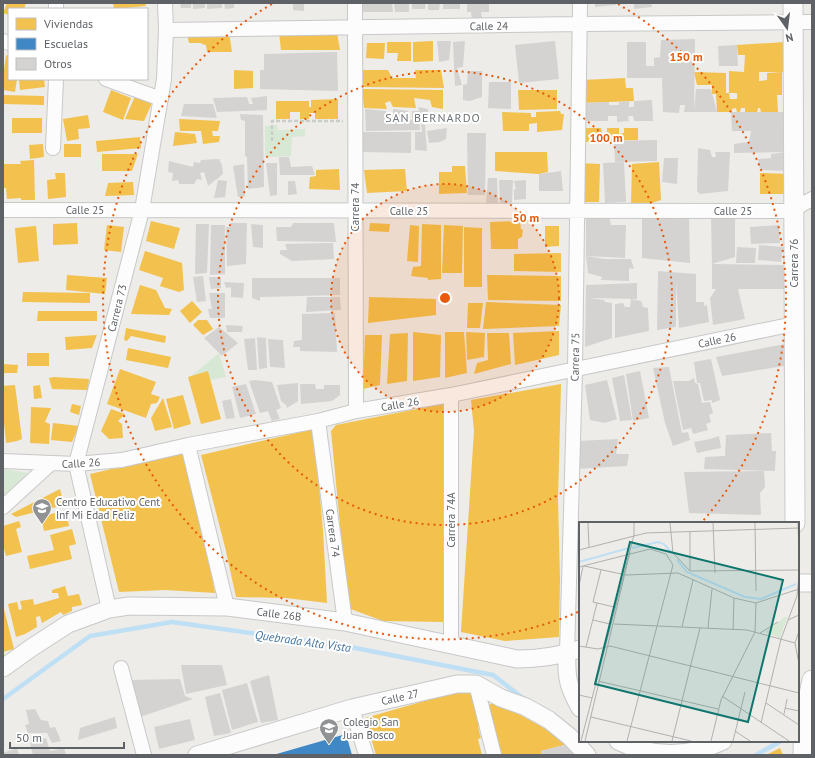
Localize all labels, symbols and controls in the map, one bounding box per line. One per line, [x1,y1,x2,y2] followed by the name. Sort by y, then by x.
[8,8,148,80] legend
[767,8,807,48] north arrow
[43,16,93,31] text: Viviendas
[470,19,508,33] street label: Calle 24
[784,30,795,45] text: N
[44,36,88,51] text: Escuelas
[669,49,703,64] text: 150 m
[44,56,72,71] text: Otros
[385,110,481,125] district label: SAN BERNARDO
[589,130,623,145] text: 100 m
[348,183,362,231] street label: Carrera 74
[66,203,104,217] street label: Calle 25
[390,204,428,218] street label: Calle 25
[714,204,752,218] street label: Calle 25
[513,210,539,225] text: 50 m
[787,239,801,287] street label: Carrera 76
[104,283,130,333] street label: Carrera 73
[438,291,452,305] centre of rings
[697,329,737,351] street label: Calle 26
[568,333,582,381] street label: Carrera 75
[380,394,420,414] street label: Calle 26
[61,455,101,471] street label: Calle 26
[444,492,458,548] street label: Carrera 74A
[56,495,160,522] place label: Centro Educativo Cent Inf Mi Edad Feliz
[31,497,53,525] school or university icon: Centro Educativo Cent Inf Mi Edad Feliz
[323,508,343,558] street label: Carrera 74
[579,522,799,742] inset map
[256,604,302,624] street label: Calle 26B
[254,627,352,655] water label: Quebrada Alta Vista
[380,686,420,708] street label: Calle 27
[342,715,398,742] place label: Colegio San Juan Bosco
[318,717,340,745] school or university icon: Colegio San Juan Bosco
[10,724,124,750] scale bar
[16,730,42,745] text: 50 m

